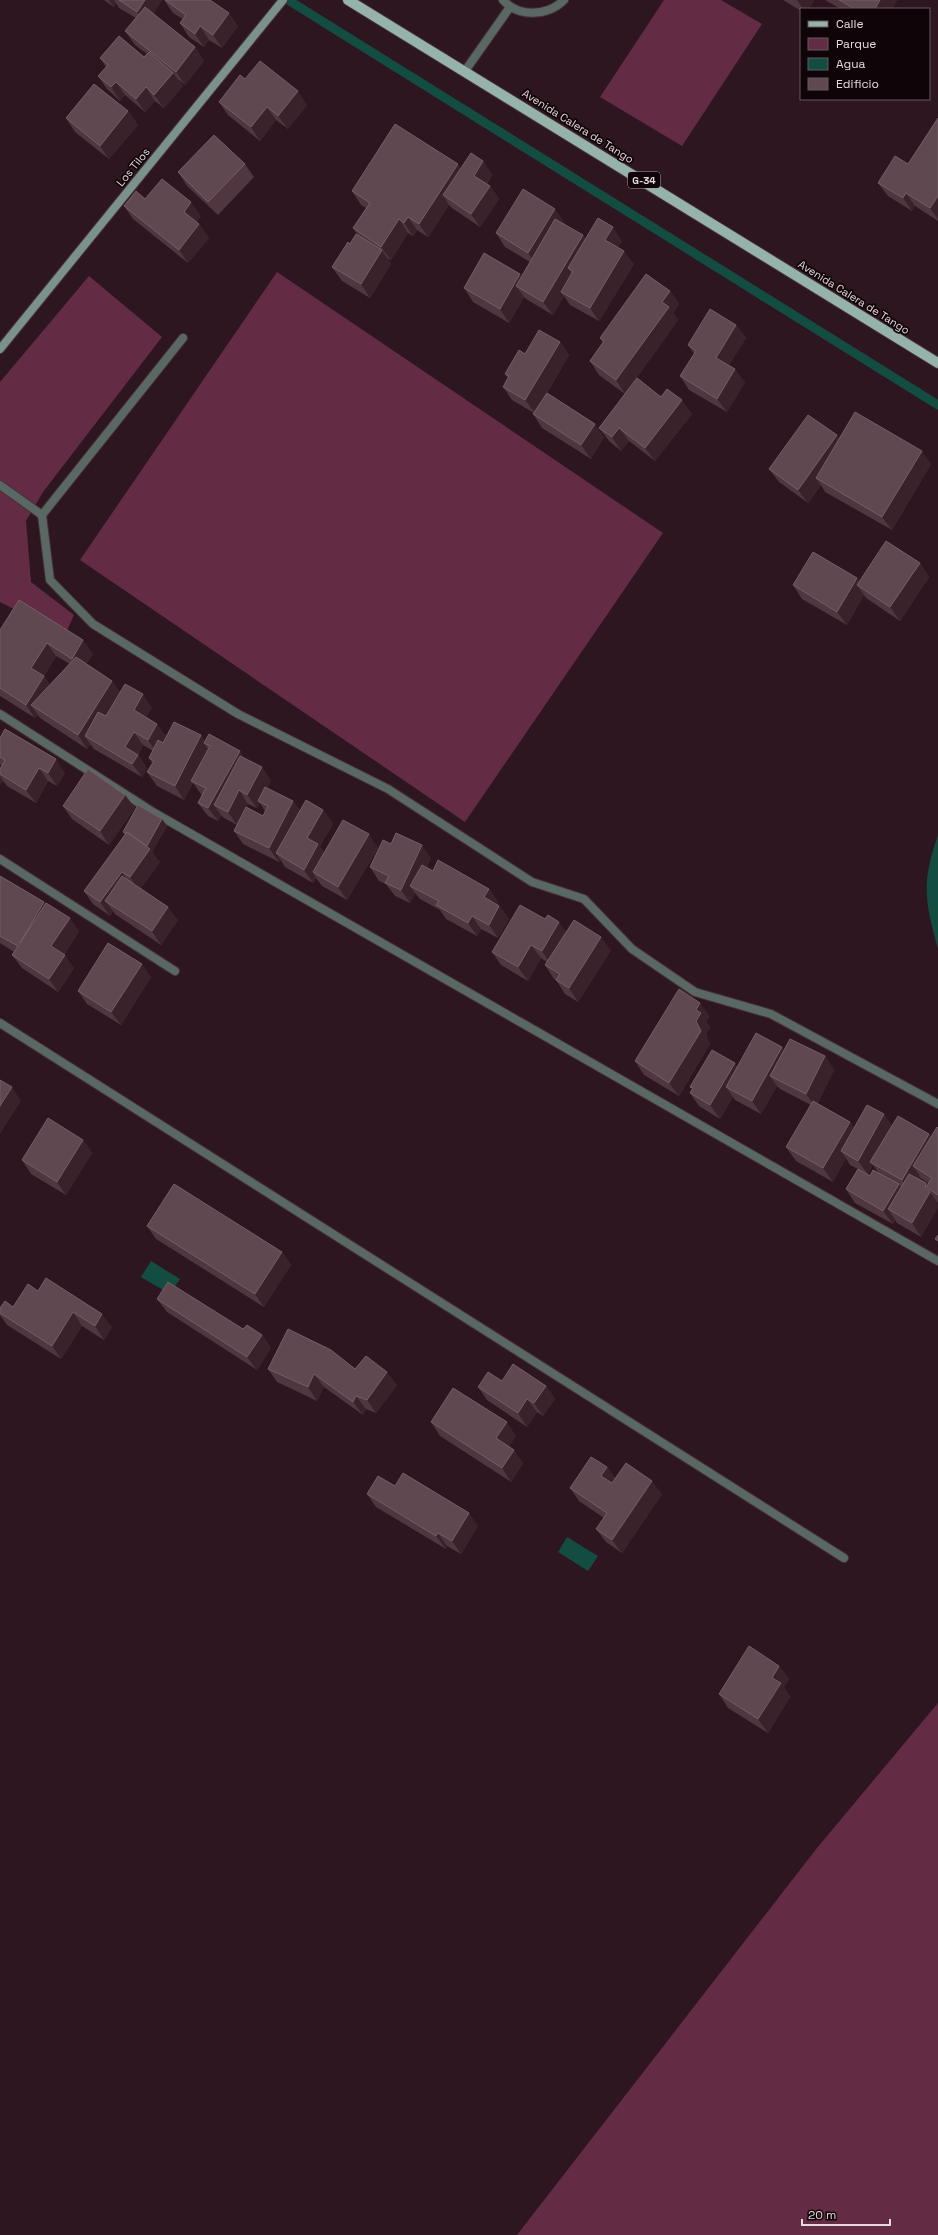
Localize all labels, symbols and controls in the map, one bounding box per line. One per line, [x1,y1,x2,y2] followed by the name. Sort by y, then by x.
[800,8,930,100] legend
[836,16,864,32] text: Calle
[836,36,876,52] text: Parque
[836,56,866,72] text: Agua
[836,76,879,92] text: Edificio
[520,86,637,166] street label: Avenida Calera de Tango
[113,145,153,189] street label: Los Tilos
[628,172,660,188] road number: G-34
[796,257,913,337] street label: Avenida Calera de Tango
[802,2201,890,2227] scale bar
[808,2207,836,2223] text: 20 m

